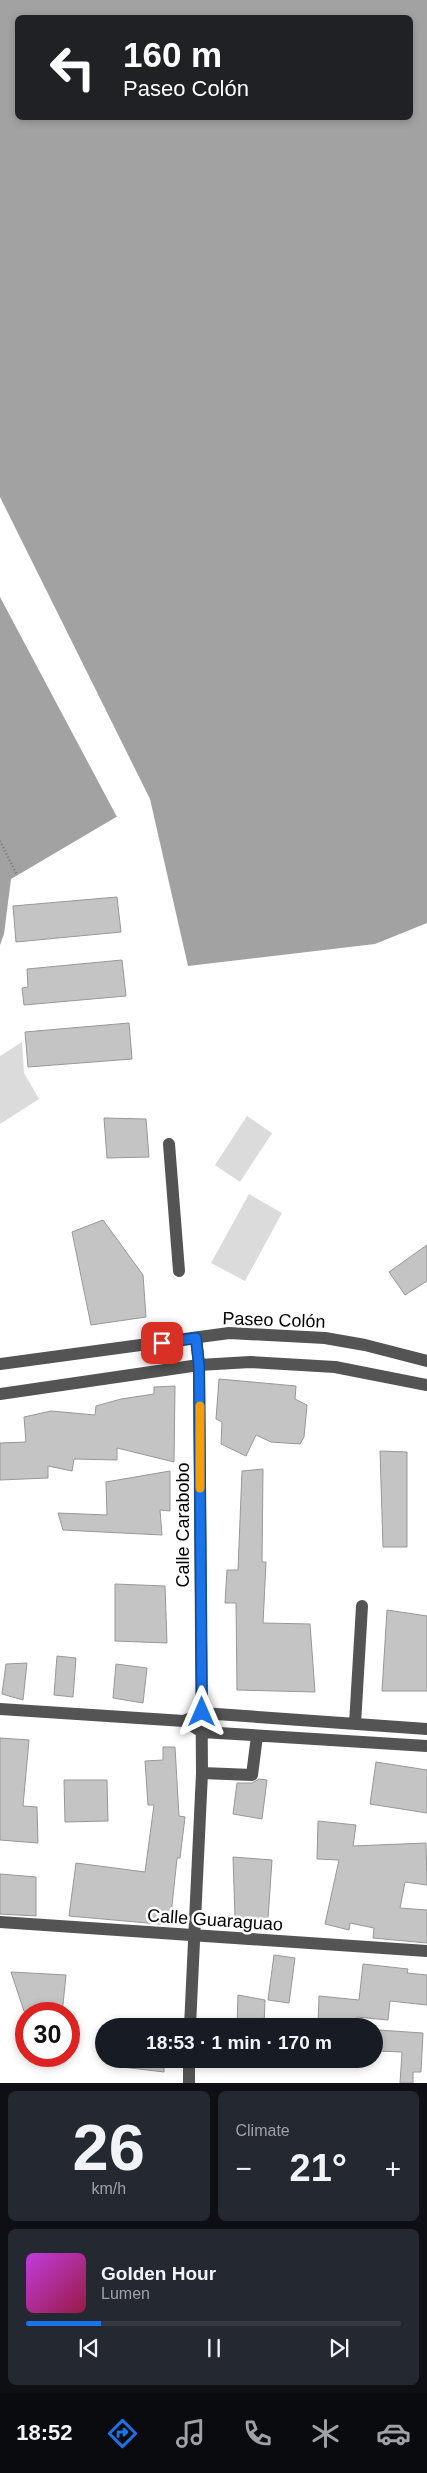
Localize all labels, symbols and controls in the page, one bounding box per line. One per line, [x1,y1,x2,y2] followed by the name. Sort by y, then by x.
[40,35,105,100] icon: left
[123,35,222,74] text: 160 m
[123,76,249,101] text: Paseo Colón
[222,1308,326,1332] street label: Paseo Colón
[141,1322,183,1364] pin
[148,1329,176,1357] icon: arrive
[173,1462,193,1588] street label: Calle Carabobo
[175,1685,227,1737] position arrow
[146,1905,284,1935] street label: Calle Guaraguao
[15,2002,80,2067] speed limit sign: 30
[146,2032,332,2053] text: 18:53 · 1 min · 170 m
[73,2111,145,2184] text: 26
[236,2122,290,2139] text: Climate
[290,2147,347,2189] text: 21°
[236,2153,252,2184] text: −
[385,2153,401,2184] text: +
[91,2180,126,2197] text: km/h
[101,2263,216,2284] text: Golden Hour
[101,2285,150,2302] text: Lumen
[75,2334,103,2362] icon: previous
[200,2334,228,2362] icon: pause
[325,2334,353,2362] icon: next
[105,2416,140,2451] icon: directions
[173,2416,208,2451] icon: music
[240,2416,275,2451] icon: phone
[308,2416,343,2451] icon: climate
[376,2416,411,2451] icon: car
[16,2420,73,2445] text: 18:52

